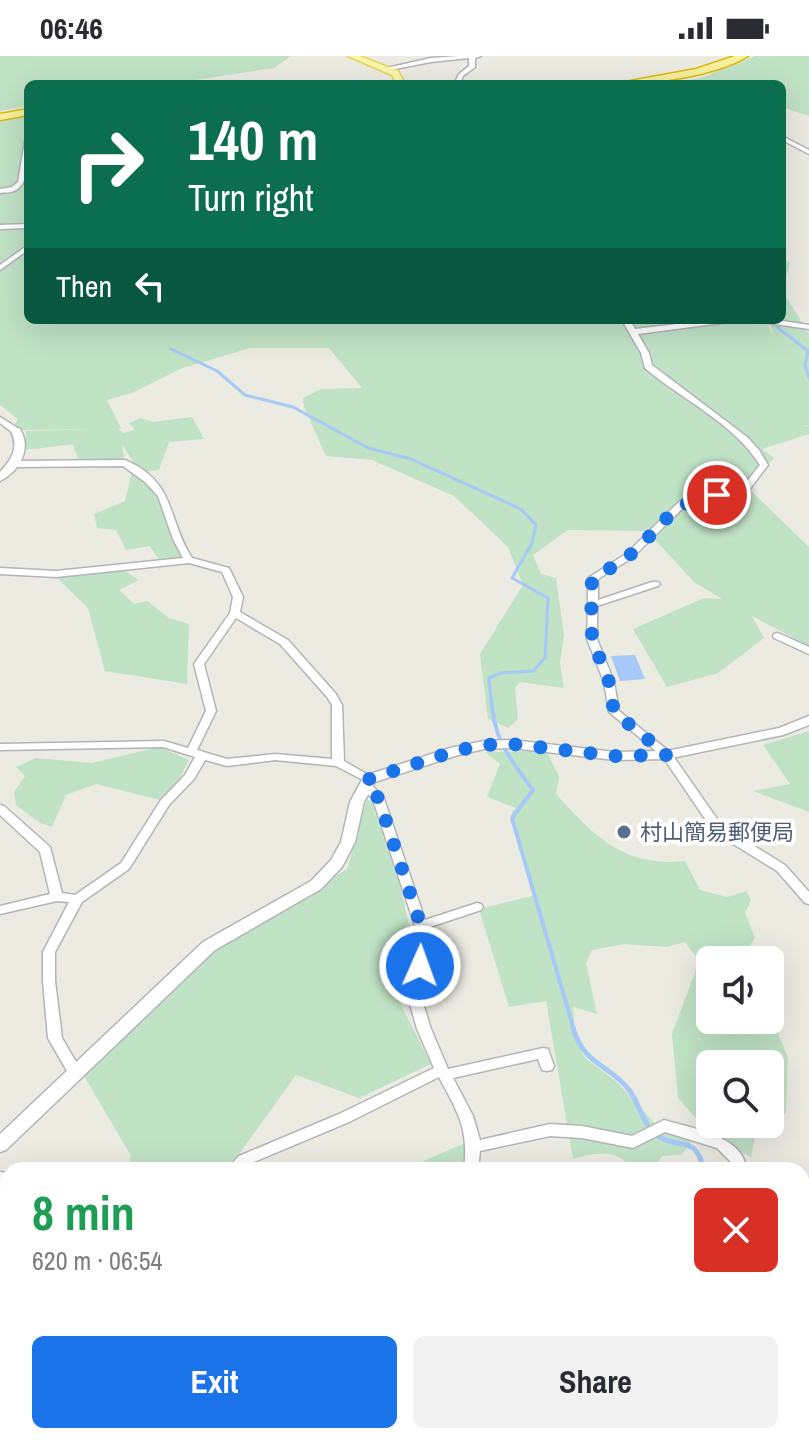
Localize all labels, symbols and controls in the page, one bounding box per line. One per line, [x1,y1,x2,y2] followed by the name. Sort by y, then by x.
[40,8,103,48] text: 06:46
[188,102,318,177] text: 140 m
[56,112,160,216] icon: right
[188,174,313,222] text: Turn right
[128,264,172,308] icon: left
[56,266,112,306] text: Then
[683,461,751,529] pin
[695,473,739,517] icon: arrive
[640,817,794,847] place label: 村山簡易郵便局
[615,823,633,841] marker: 村山簡易郵便局
[378,924,462,1008] position arrow
[696,946,784,1138] map controls
[696,946,784,1034] button: sound
[696,1050,784,1138] button: search
[32,1180,135,1245] text: 8 min
[694,1188,778,1272] button: close
[32,1243,162,1278] text: 620 m · 06:54
[32,1336,397,1428] button: Exit
[413,1336,778,1428] button: Share

